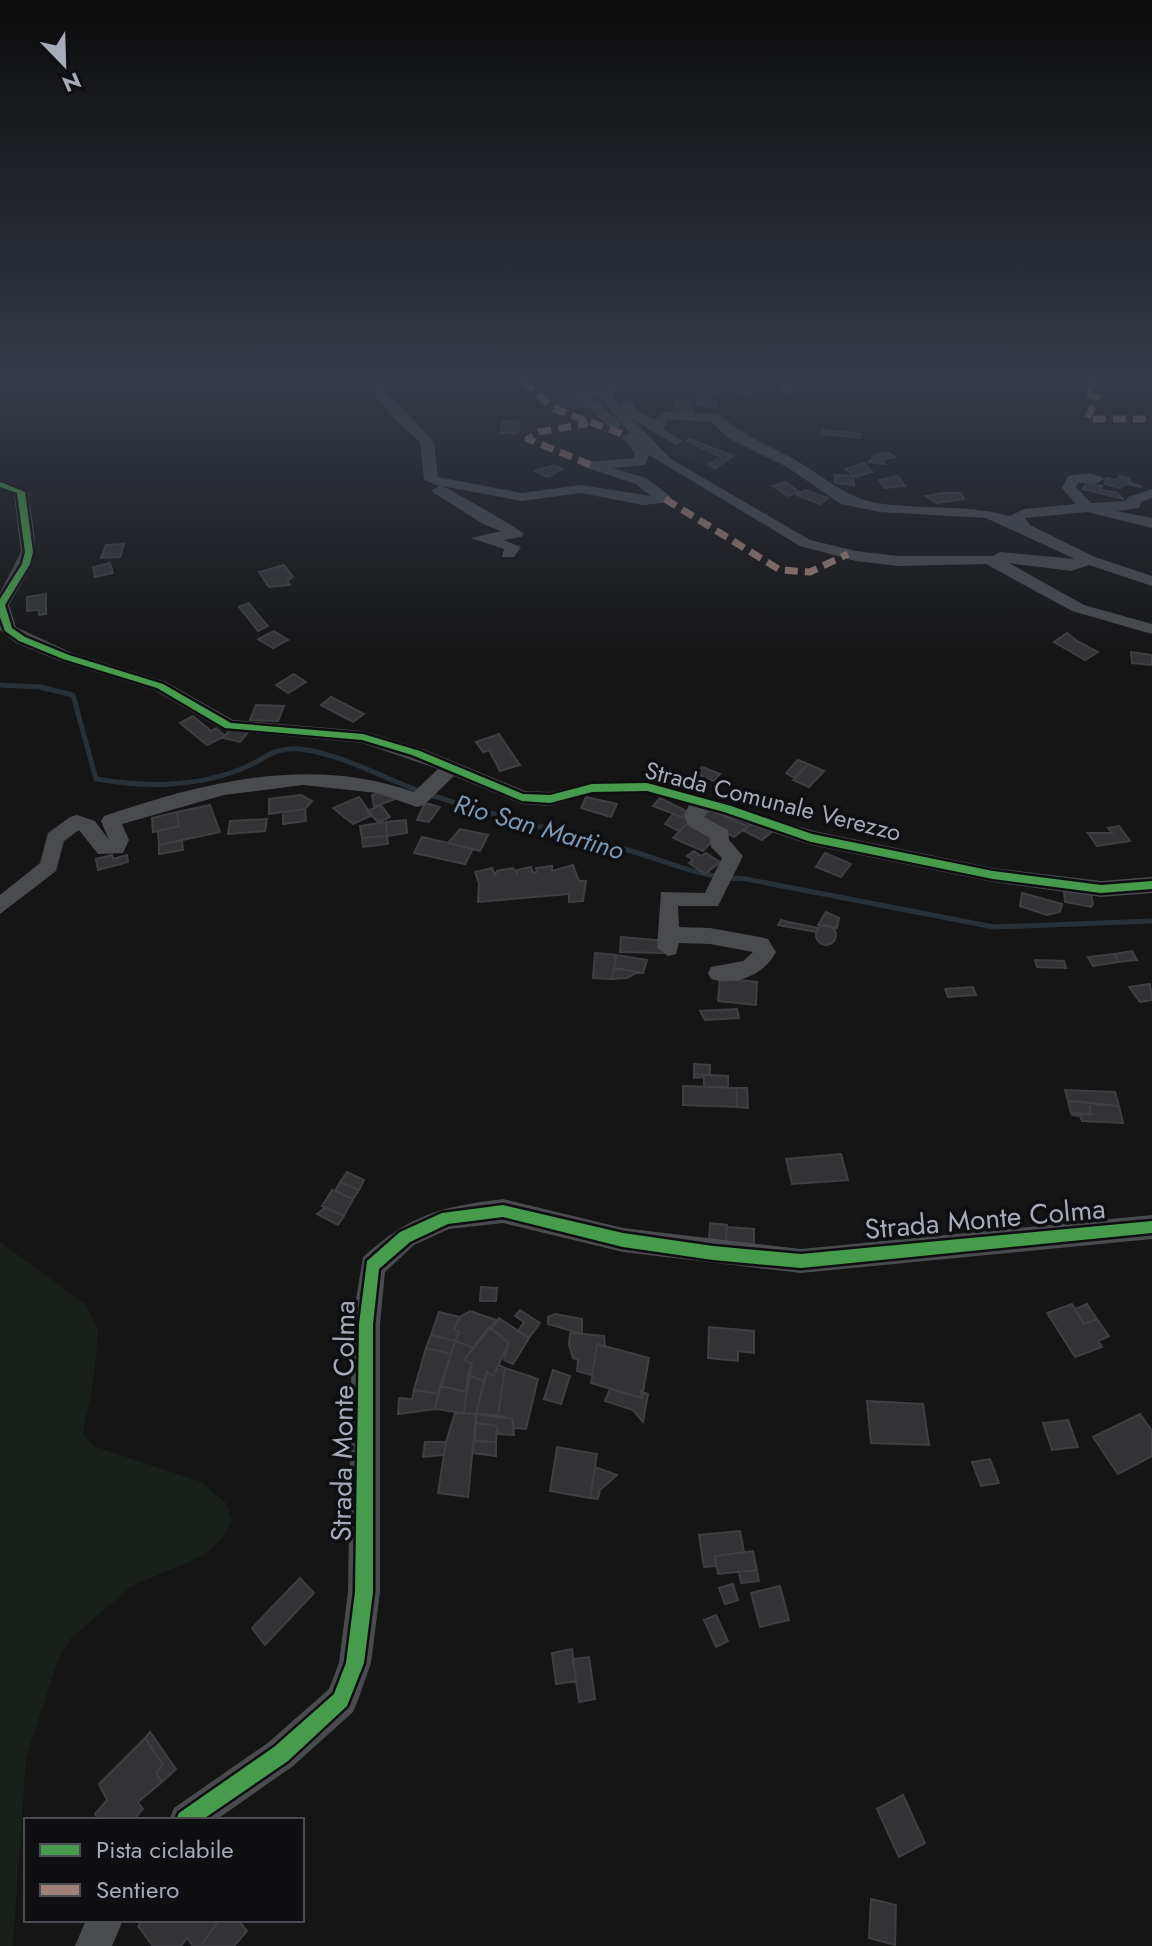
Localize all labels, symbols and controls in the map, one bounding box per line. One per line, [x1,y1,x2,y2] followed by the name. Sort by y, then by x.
[24,24,104,104] north arrow
[58,64,86,101] text: N
[641,752,905,850] street label: Strada Comunale Verezzo
[450,785,628,869] water label: Rio San Martino
[863,1188,1107,1250] street label: Strada Monte Colma
[320,1300,366,1542] street label: Strada Monte Colma
[24,1818,304,1922] legend
[96,1832,234,1867] text: Pista ciclabile
[96,1872,179,1907] text: Sentiero

